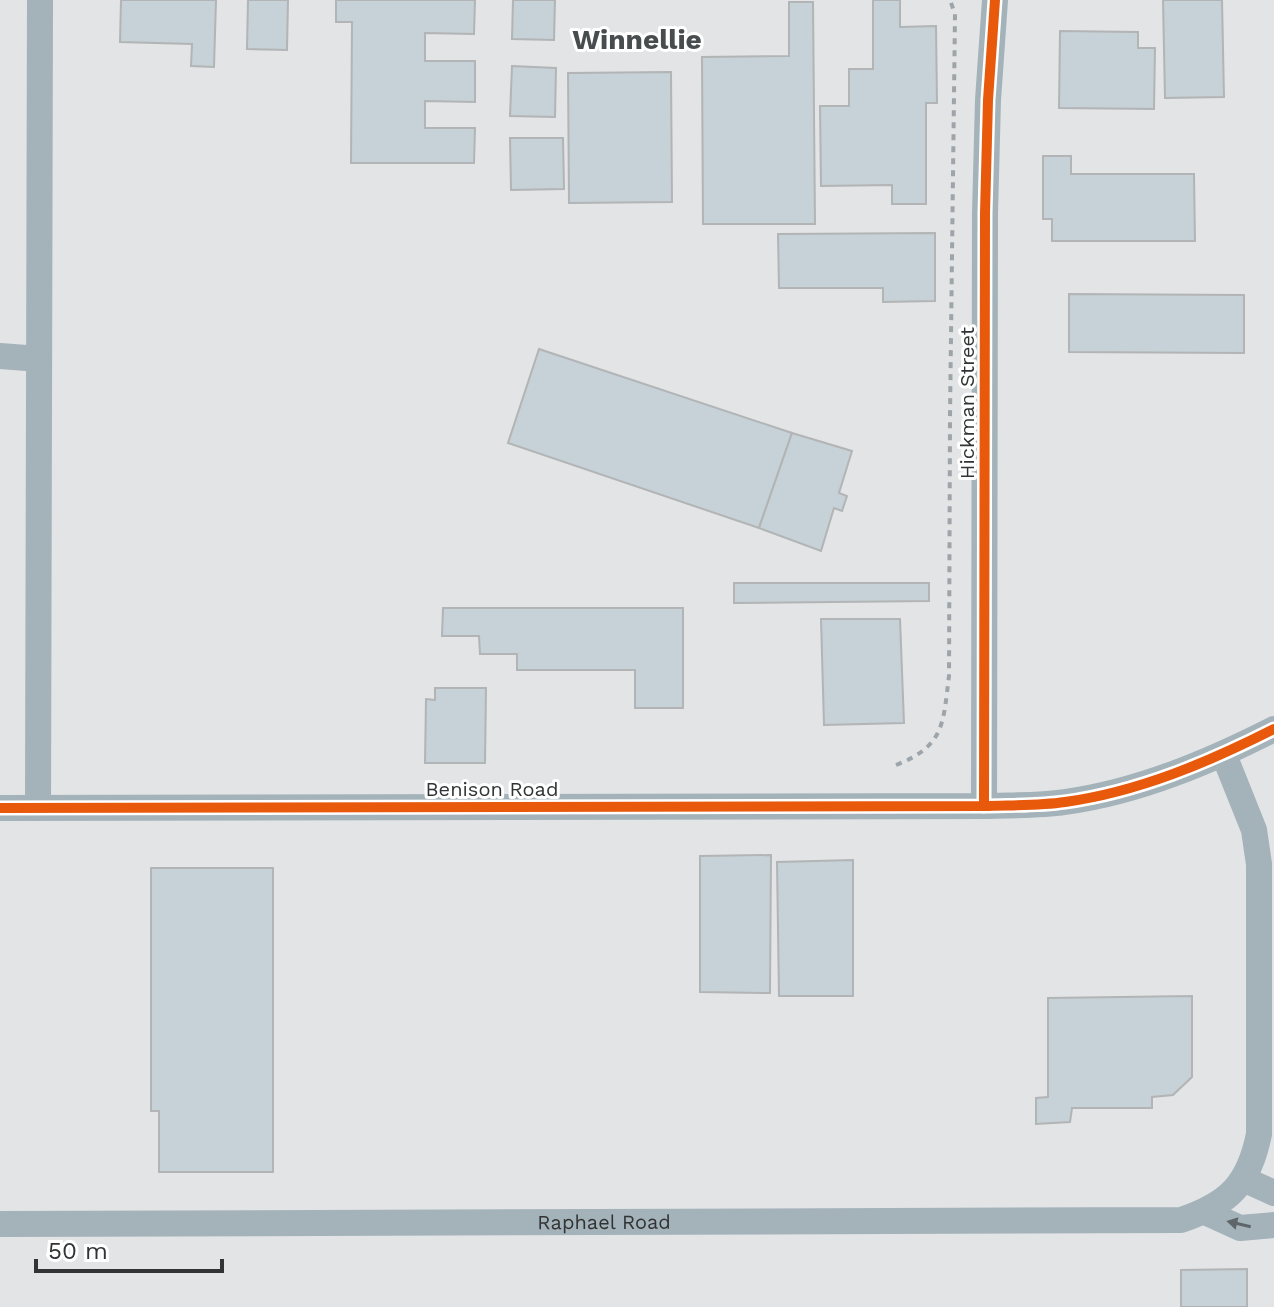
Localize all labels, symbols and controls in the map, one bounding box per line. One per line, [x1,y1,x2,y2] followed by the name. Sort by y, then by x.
[572,23,702,56] district label: Winnellie
[955,326,979,479] street label: Hickman Street
[426,777,558,801] street label: Benison Road
[537,1210,671,1234] street label: Raphael Road
[1226,1217,1251,1230] one-way arrow
[36,1223,222,1273] scale bar
[48,1237,108,1265] text: 50 m

